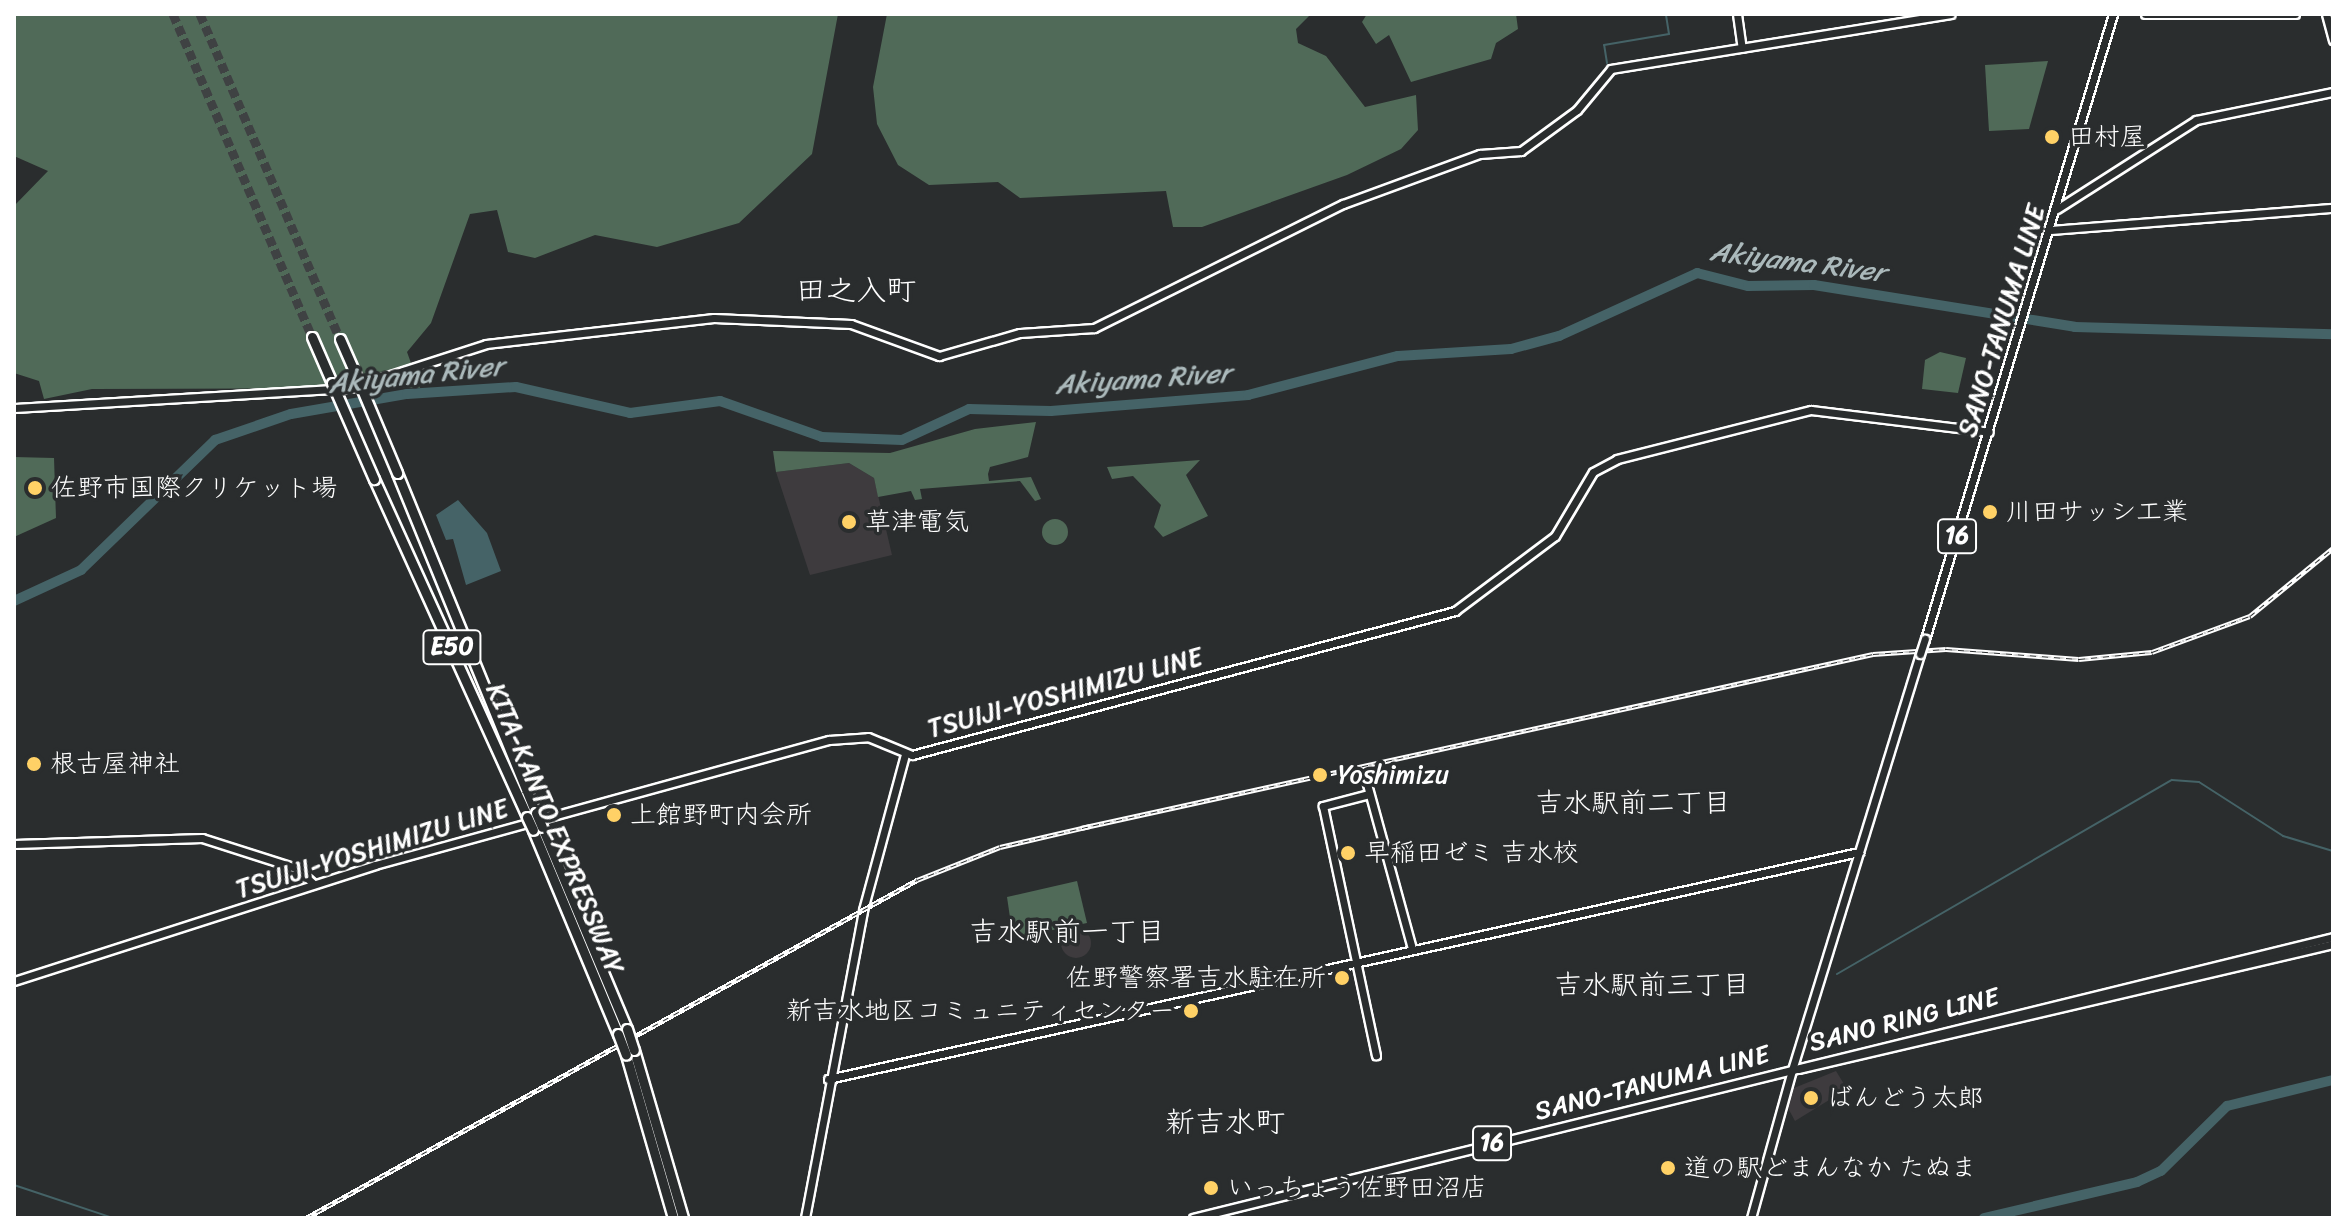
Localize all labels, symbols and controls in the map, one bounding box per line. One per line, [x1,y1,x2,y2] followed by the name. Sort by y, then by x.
[2068,121,2146,153] place label: 田村屋
[2043,128,2061,146] marker: 田村屋
[1952,200,2052,442] street label: SANO-TANUMA LINE
[1709,235,1887,289] water label: Akiyama River
[796,272,916,308] district label: 田之入町
[327,349,505,401] water label: Akiyama River
[1054,356,1232,402] water label: Akiyama River
[51,472,337,504] place label: 佐野市国際クリケット場
[26,479,44,497] marker: 佐野市国際クリケット場
[2006,496,2188,528] place label: 川田サッシ工業
[1981,503,1999,521] marker: 川田サッシ工業
[865,506,969,538] place label: 草津電気
[840,513,858,531] marker: 草津電気
[1937,516,1977,556] road number: 16
[422,627,482,667] road number: E50
[923,641,1207,745] street label: TSUIJI-YOSHIMIZU LINE
[479,678,631,980] street label: KITA-KANTO EXPRESSWAY
[50,748,180,780] place label: 根古屋神社
[25,755,43,773] marker: 根古屋神社
[1338,759,1449,791] place label: Yoshimizu
[1309,764,1331,786] marker: Yoshimizu
[1535,786,1731,820] district label: 吉水駅前二丁目
[231,792,513,906] street label: TSUIJI-YOSHIMIZU LINE
[630,799,812,831] place label: 上館野町内会所
[605,806,623,824] marker: 上館野町内会所
[1364,837,1579,869] place label: 早稲田ゼミ 吉水校
[1339,844,1357,862] marker: 早稲田ゼミ 吉水校
[969,915,1165,949] district label: 吉水駅前一丁目
[1066,962,1326,994] place label: 佐野警察署吉水駐在所
[1554,968,1750,1002] district label: 吉水駅前三丁目
[1333,969,1351,987] marker: 佐野警察署吉水駐在所
[1804,981,2004,1059] street label: SANO RING LINE
[785,995,1175,1027] place label: 新吉水地区コミュニティセンター
[1182,1002,1200,1020] marker: 新吉水地区コミュニティセンター
[1530,1038,1774,1128] street label: SANO-TANUMA LINE
[1827,1082,1983,1114] place label: ばんどう太郎
[1802,1089,1820,1107] marker: ばんどう太郎
[1165,1104,1285,1140] district label: 新吉水町
[1472,1123,1512,1163] road number: 16
[1684,1152,1977,1184] place label: 道の駅どまんなか たぬま
[1659,1159,1677,1177] marker: 道の駅どまんなか たぬま
[1227,1172,1487,1204] place label: いっちょう佐野田沼店
[1202,1179,1220,1197] marker: いっちょう佐野田沼店

